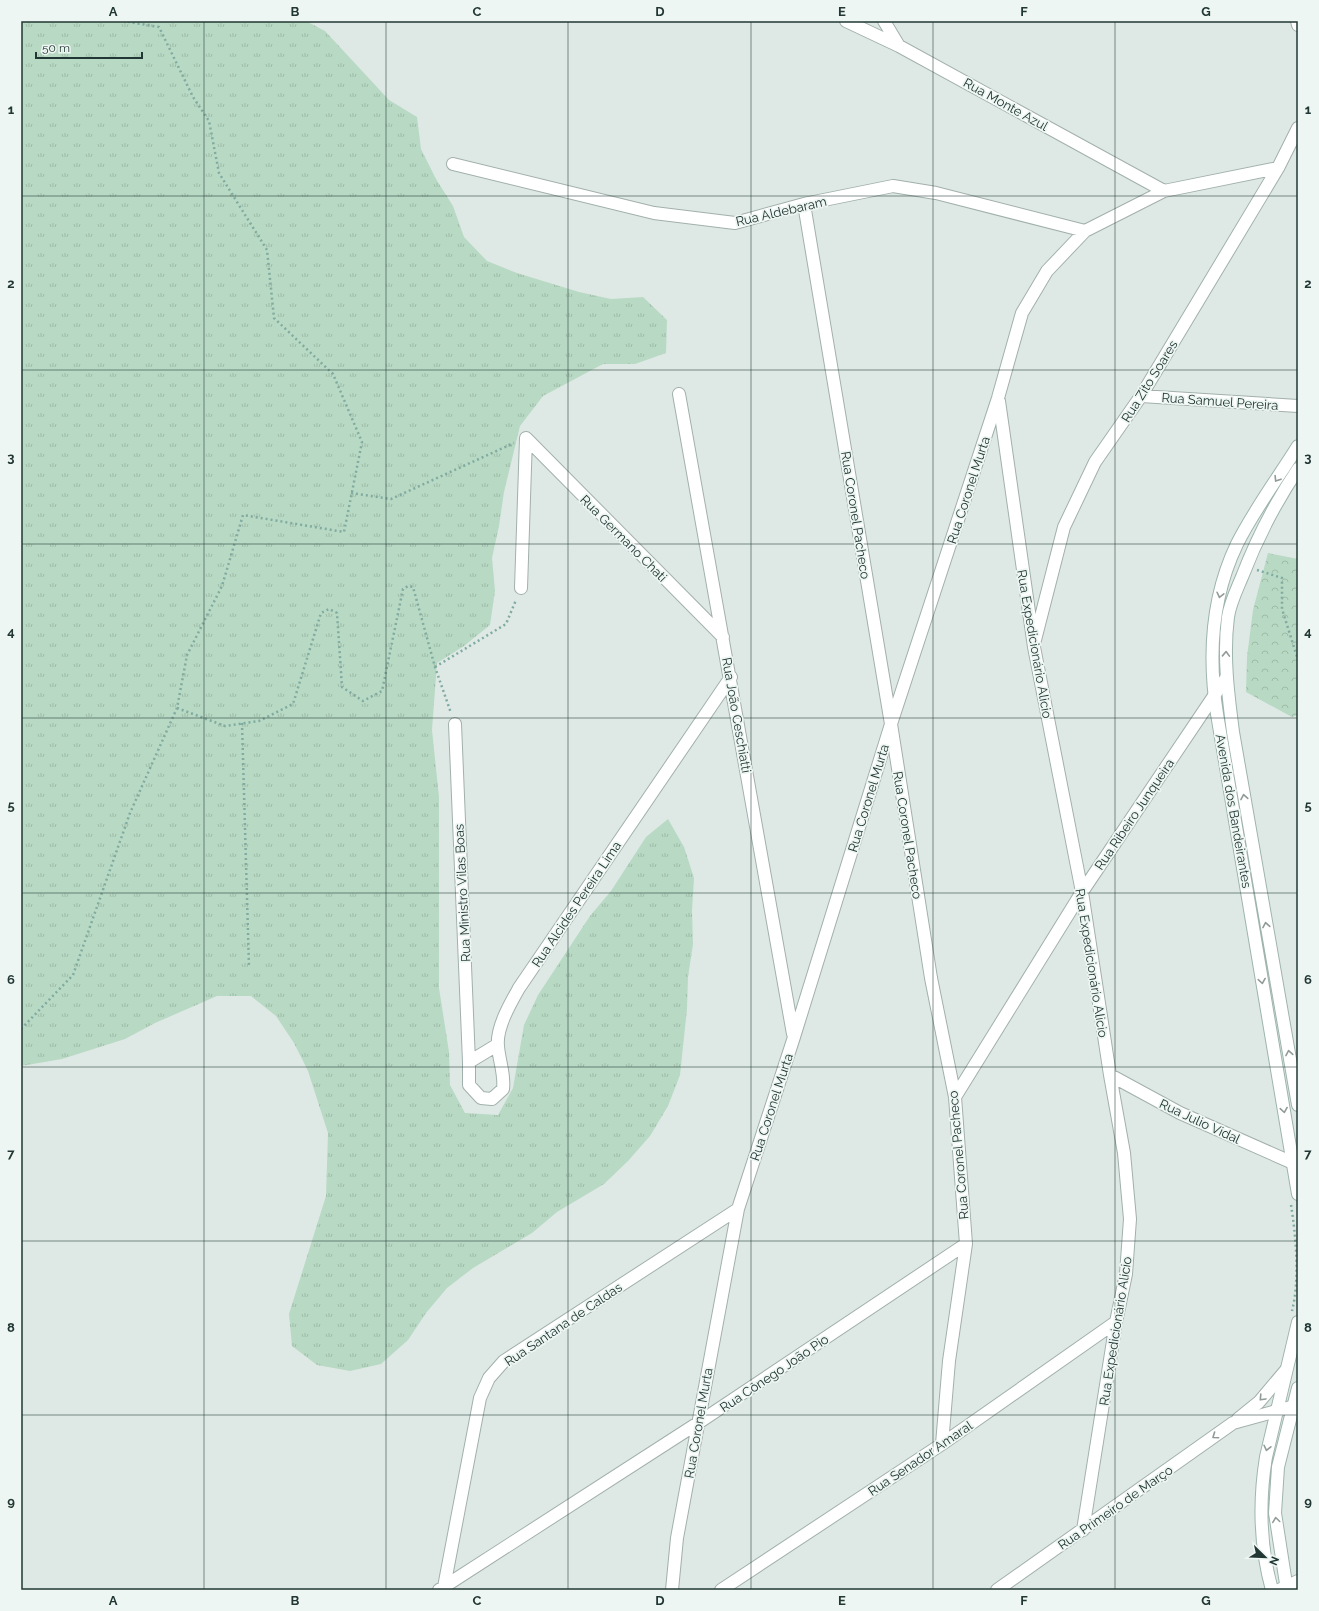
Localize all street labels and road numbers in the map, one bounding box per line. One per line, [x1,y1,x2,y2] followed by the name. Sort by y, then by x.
[961,75,1051,134] street label: Rua Monte Azul
[734,194,828,229] street label: Rua Aldebaram
[1118,338,1181,425] street label: Rua Zito Soares
[1161,390,1279,413] street label: Rua Samuel Pereira
[944,435,993,546] street label: Rua Coronel Murta
[838,450,873,580] street label: Rua Coronel Pacheco
[577,492,670,585] street label: Rua Germano Chati
[1014,569,1055,720] street label: Rua Expedicionário Alicio
[719,656,754,774] street label: Rua João Ceschiatti
[1213,733,1254,889] street label: Avenida dos Bandeirantes
[845,742,892,854] street label: Rua Coronel Murta
[1092,756,1177,873] street label: Rua Ribeiro Junqueira
[890,770,925,900] street label: Rua Coronel Pacheco
[451,823,474,962] street label: Rua Ministro Vilas Boas
[529,839,624,970] street label: Rua Alcides Pereira Lima
[1072,887,1111,1039] street label: Rua Expedicionário Alicio
[747,1052,796,1163] street label: Rua Coronel Murta
[945,1090,972,1220] street label: Rua Coronel Pacheco
[1157,1096,1243,1147] street label: Rua Julio Vidal
[1096,1255,1135,1407] street label: Rua Expedicionário Alicio
[502,1279,625,1369] street label: Rua Santana de Caldas
[717,1331,832,1415] street label: Rua Cônego João Pio
[681,1367,716,1480] street label: Rua Coronel Murta
[865,1418,976,1499] street label: Rua Senador Amaral
[1055,1462,1176,1553] street label: Rua Primeiro de Março

